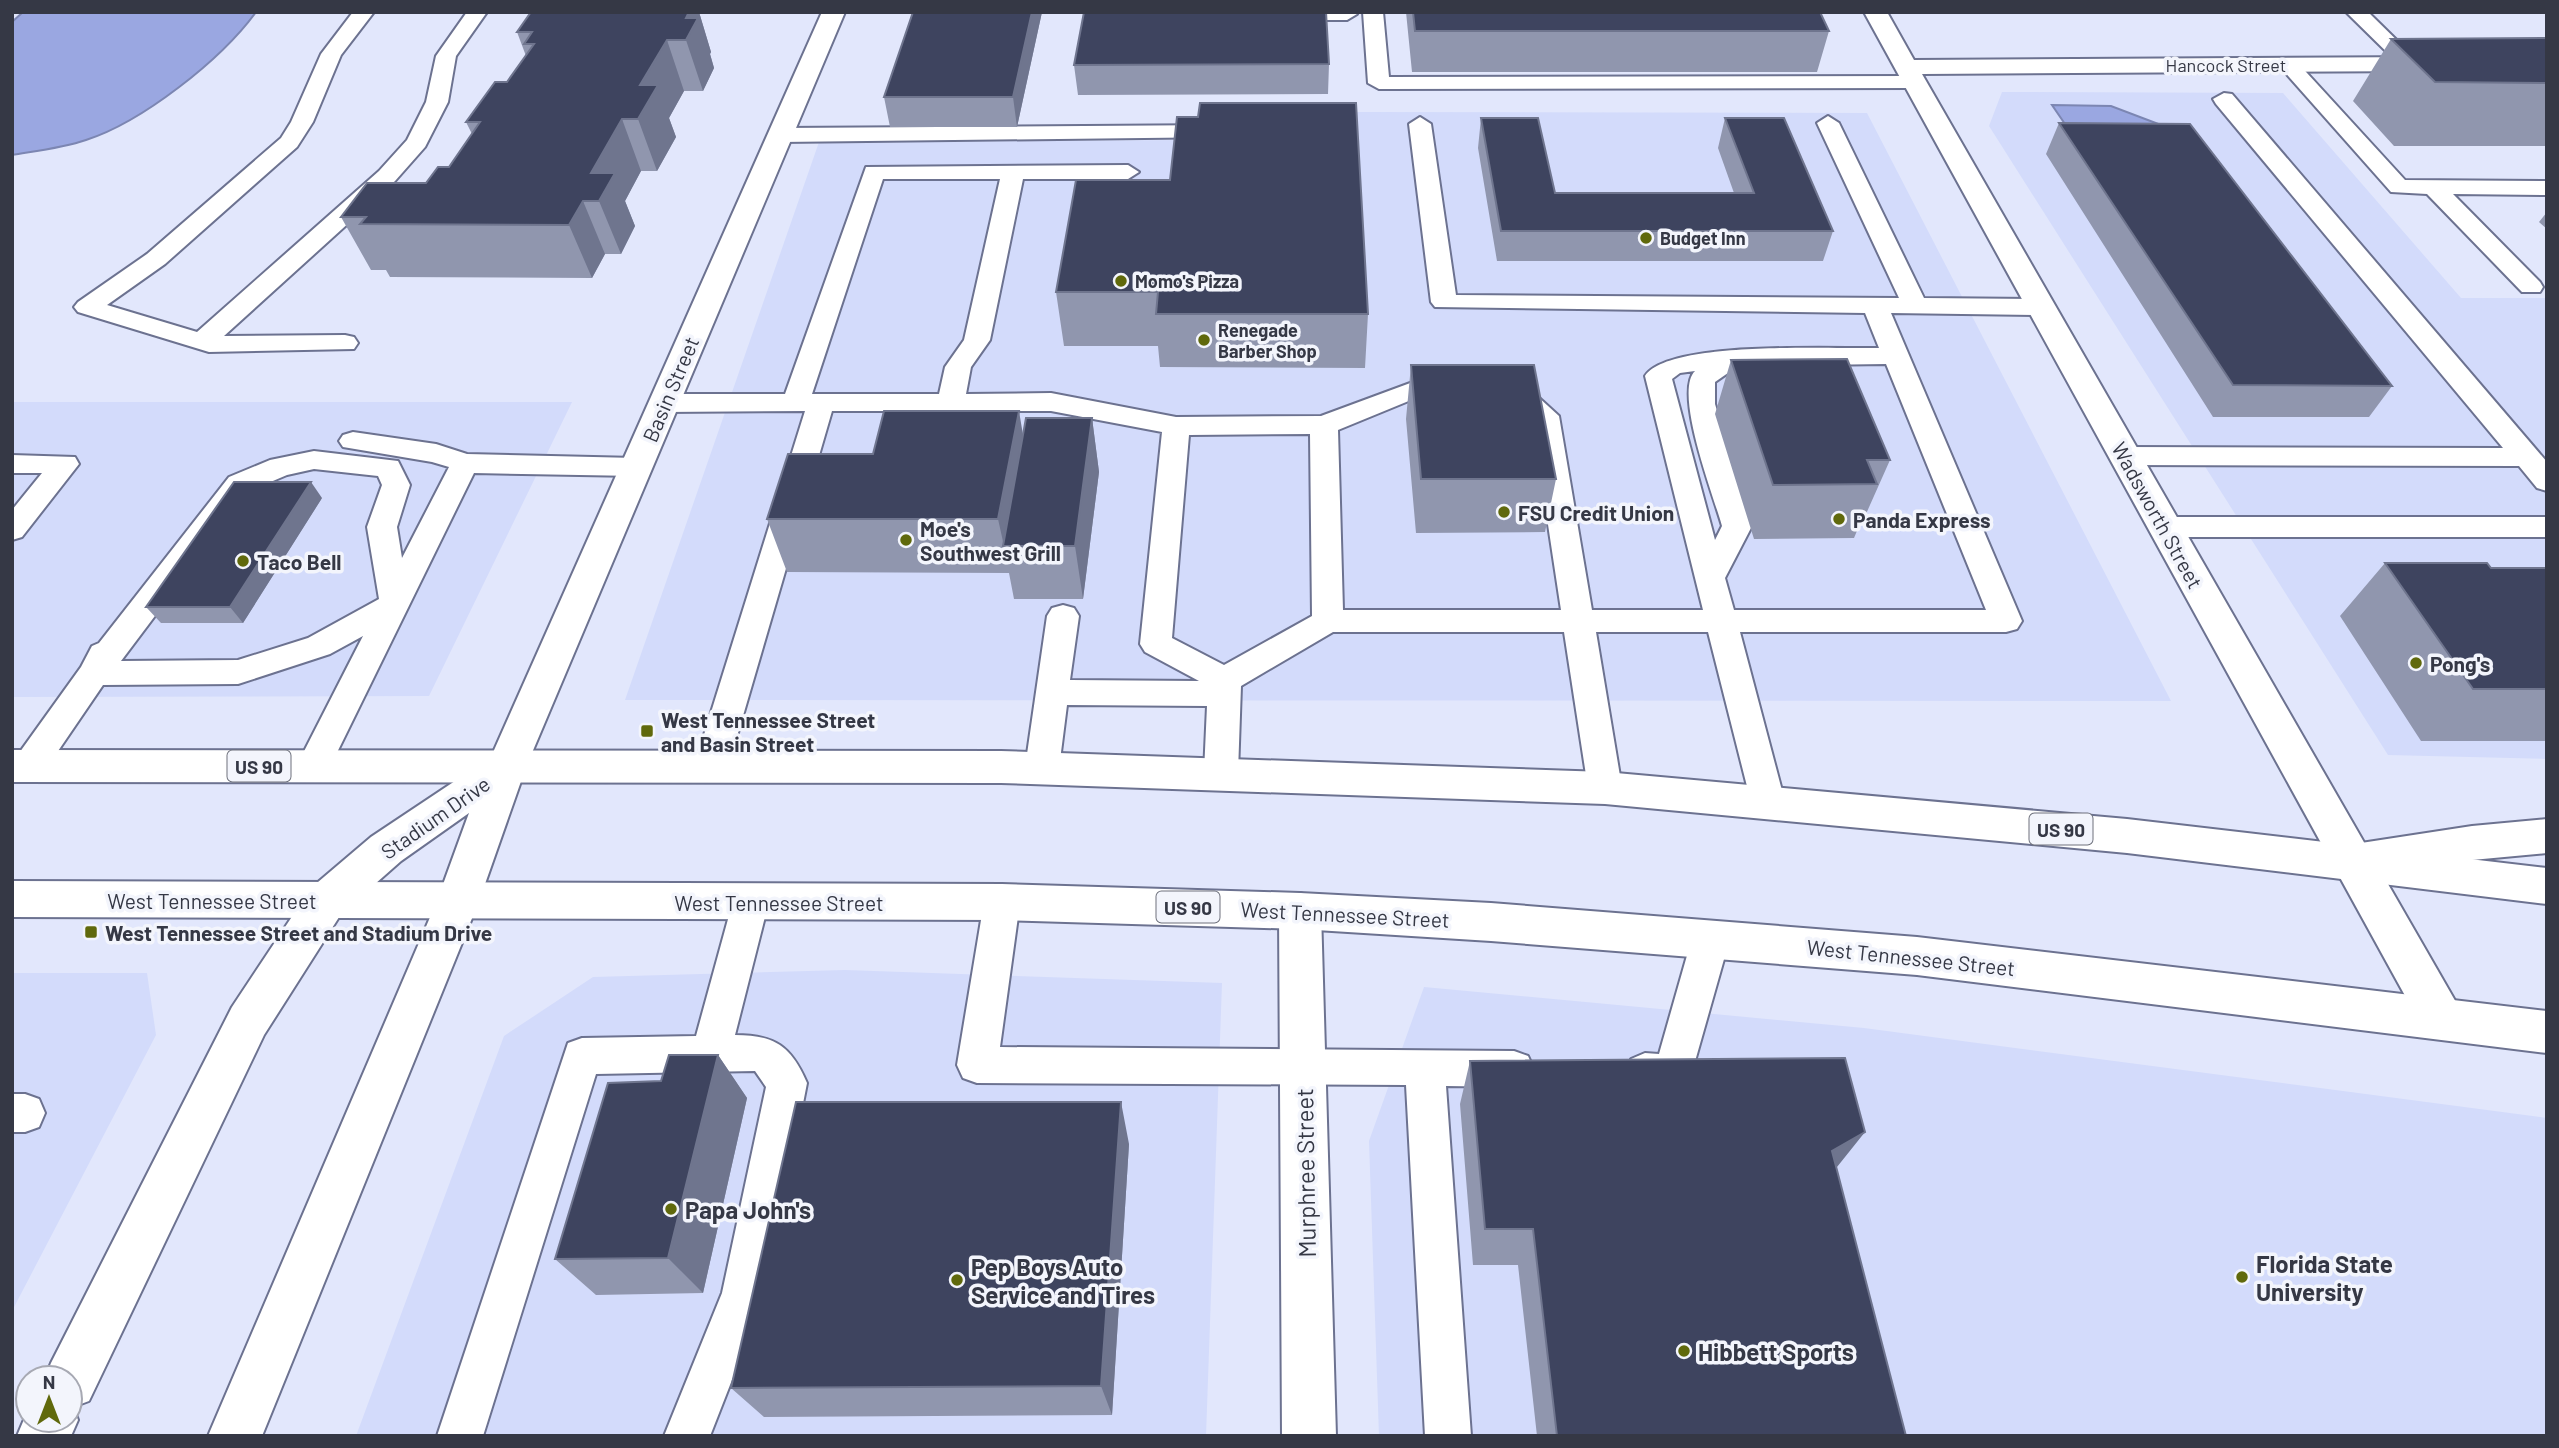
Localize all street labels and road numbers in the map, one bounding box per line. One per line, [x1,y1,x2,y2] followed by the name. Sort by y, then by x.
[2166,54,2286,76] street label: Hancock Street
[637,333,703,445] street label: Basin Street
[2107,437,2209,593] street label: Wadsworth Street
[228,750,290,782] road number: US 90
[376,770,494,864] street label: Stadium Drive
[2030,814,2092,844] road number: US 90
[107,888,317,913] street label: West Tennessee Street
[674,890,884,915] street label: West Tennessee Street
[1156,892,1220,923] road number: US 90
[1240,896,1450,932] street label: West Tennessee Street
[1806,934,2016,980] street label: West Tennessee Street
[1289,1088,1321,1258] street label: Murphree Street

